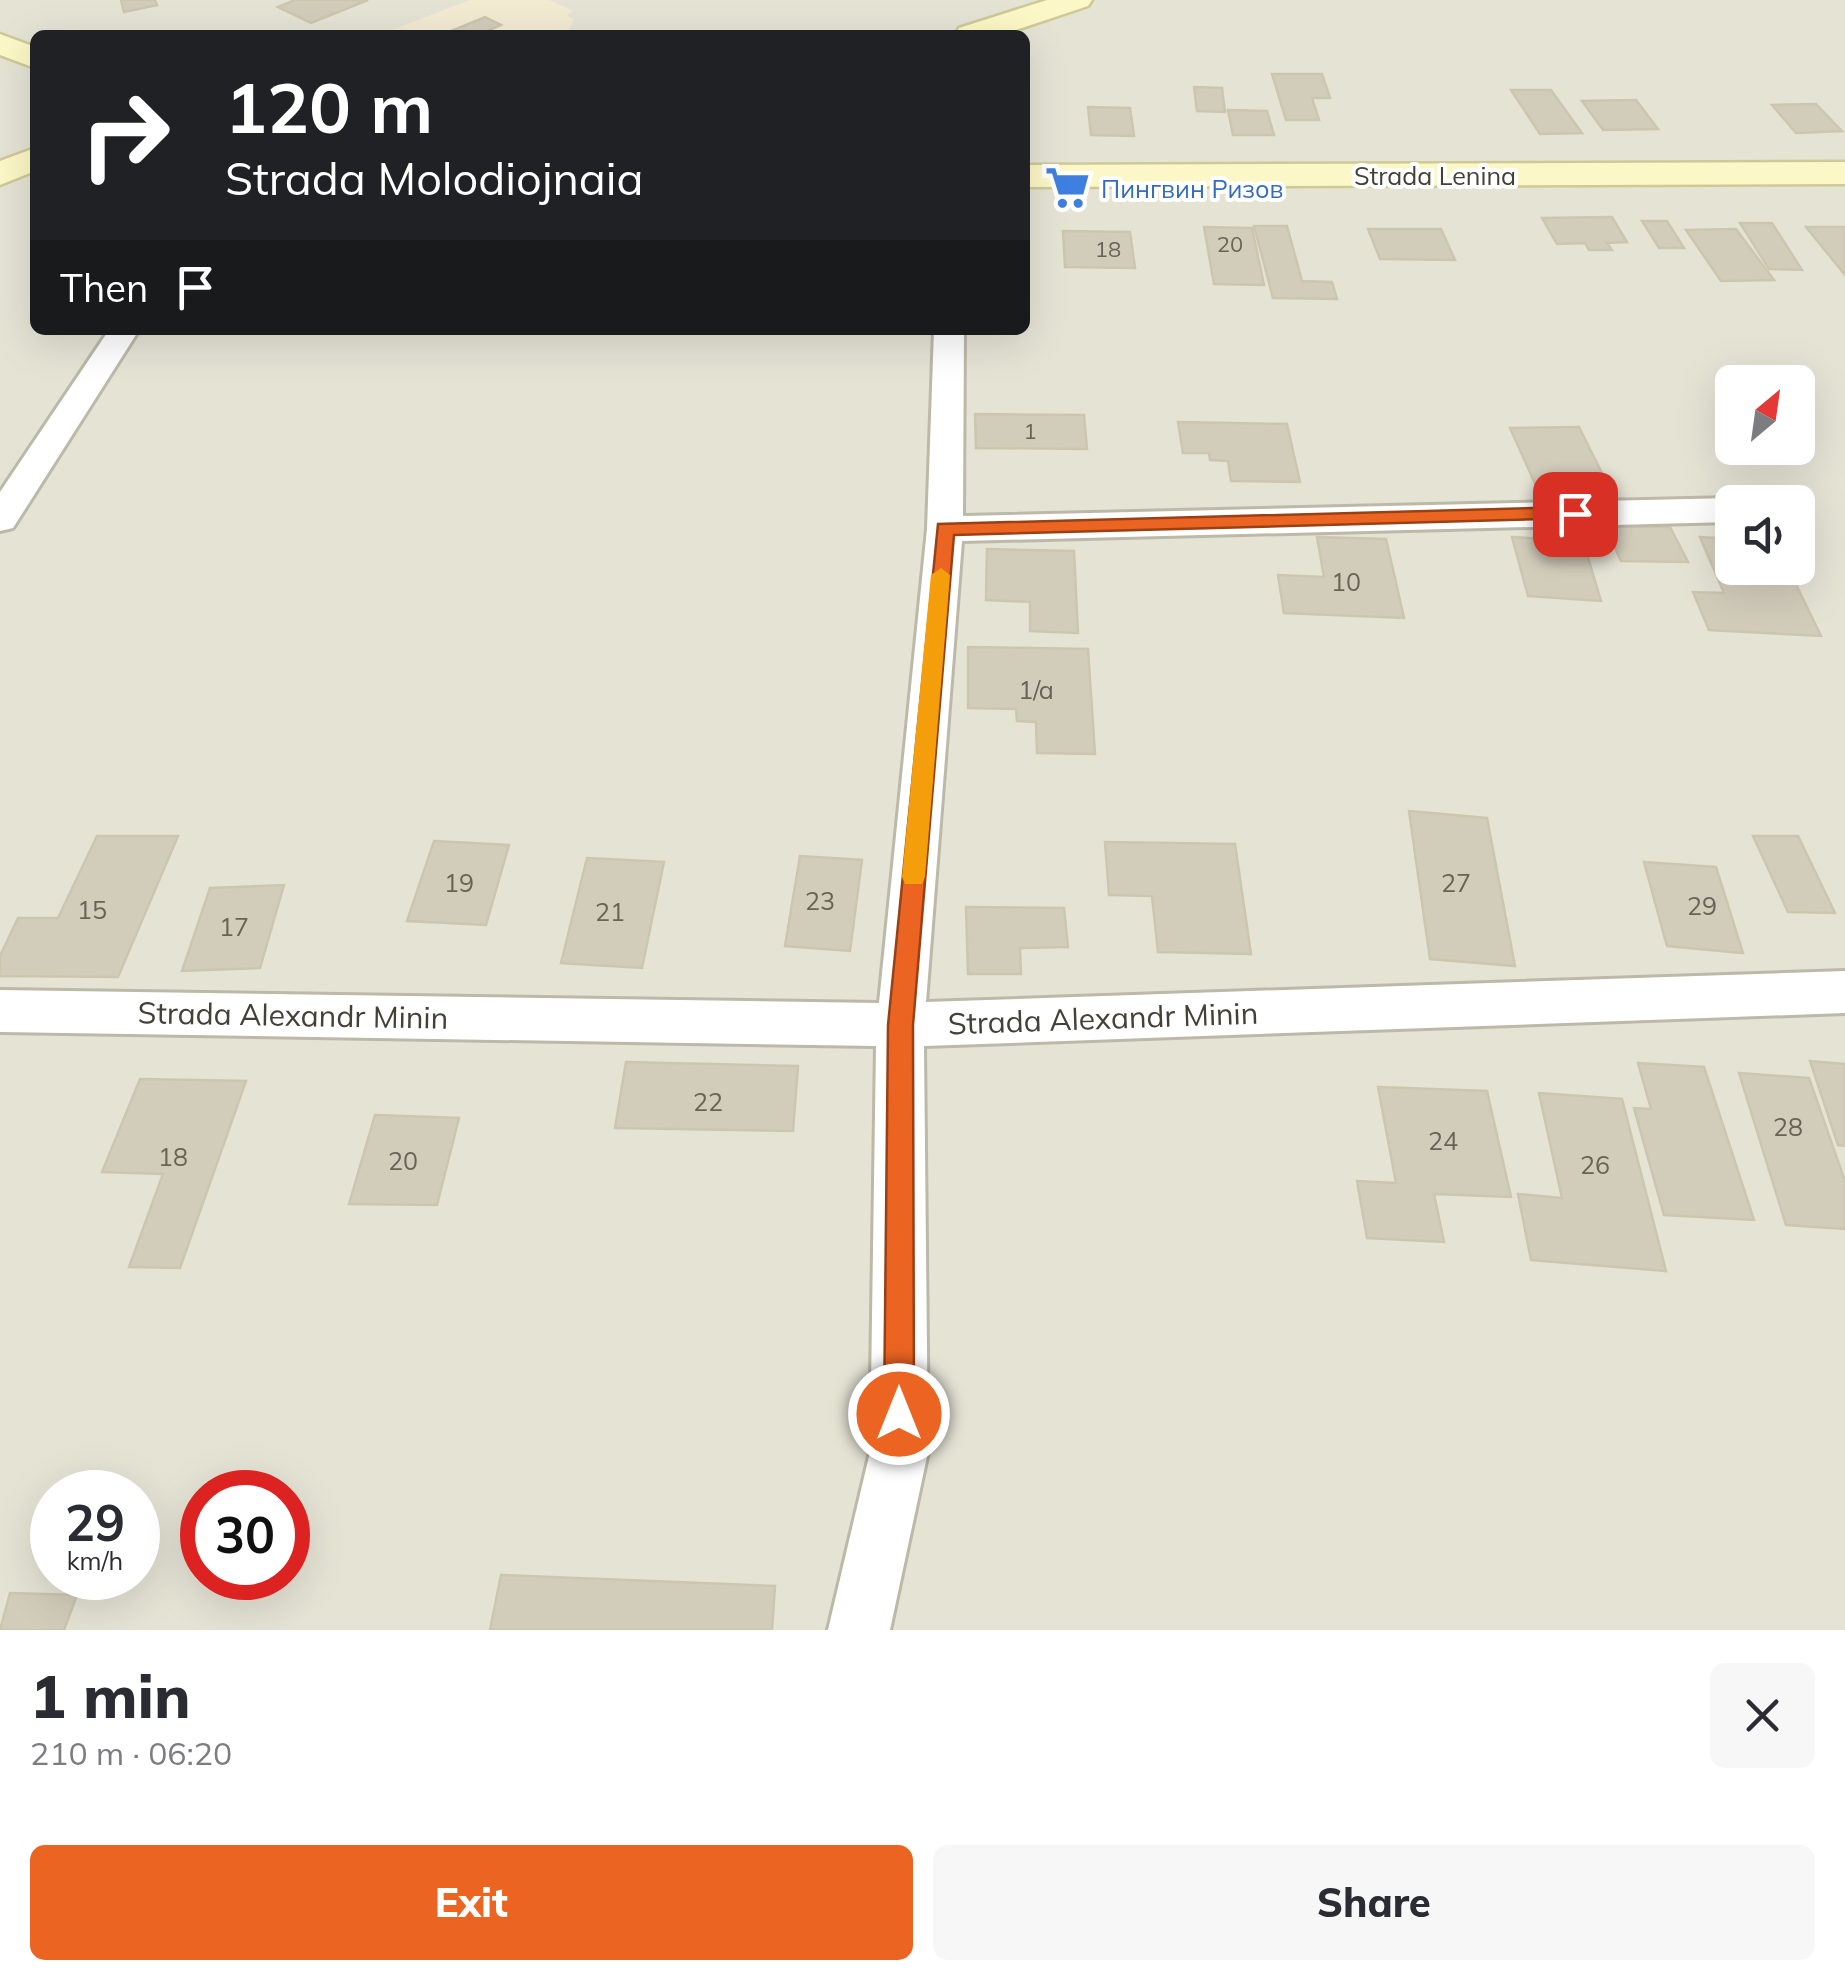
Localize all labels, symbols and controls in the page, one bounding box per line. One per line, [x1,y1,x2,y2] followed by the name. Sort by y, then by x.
[225,63,433,151] text: 120 m
[60,70,190,200] icon: right
[225,150,643,206] text: Strada Molodiojnaia
[1354,160,1516,191] street label: Strada Lenina
[1044,164,1092,212] supermarket icon: Пингвин Ризов
[1101,173,1283,204] place label: Пингвин Ризов
[1217,230,1243,258] house number: 20
[1095,235,1121,263] house number: 18
[168,260,223,315] icon: arrive
[60,264,148,312] text: Then
[1715,365,1815,465] north arrow
[1715,365,1815,585] map controls
[1023,417,1037,445] house number: 1
[1533,472,1618,557] pin
[1715,485,1815,585] button: sound
[1548,487,1603,542] icon: arrive
[1331,566,1361,597] house number: 10
[1018,674,1054,705] house number: 1/a
[444,867,474,898] house number: 19
[1441,867,1471,898] house number: 27
[805,885,835,916] house number: 23
[1687,890,1717,921] house number: 29
[77,894,107,925] house number: 15
[595,896,625,927] house number: 21
[219,911,249,942] house number: 17
[137,993,449,1037] street label: Strada Alexandr Minin
[947,994,1259,1042] street label: Strada Alexandr Minin
[693,1086,723,1117] house number: 22
[1773,1111,1803,1142] house number: 28
[1428,1125,1458,1156] house number: 24
[158,1141,188,1172] house number: 18
[388,1145,418,1176] house number: 20
[1580,1149,1610,1180] house number: 26
[847,1362,951,1466] position arrow
[180,1470,310,1600] speed limit sign: 30
[65,1491,125,1554] text: 29
[67,1545,123,1576] text: km/h
[30,1658,191,1733] text: 1 min
[1710,1663,1815,1768] button: close
[30,1733,232,1773] text: 210 m · 06:20
[30,1845,913,1960] button: Exit
[933,1845,1815,1960] button: Share

